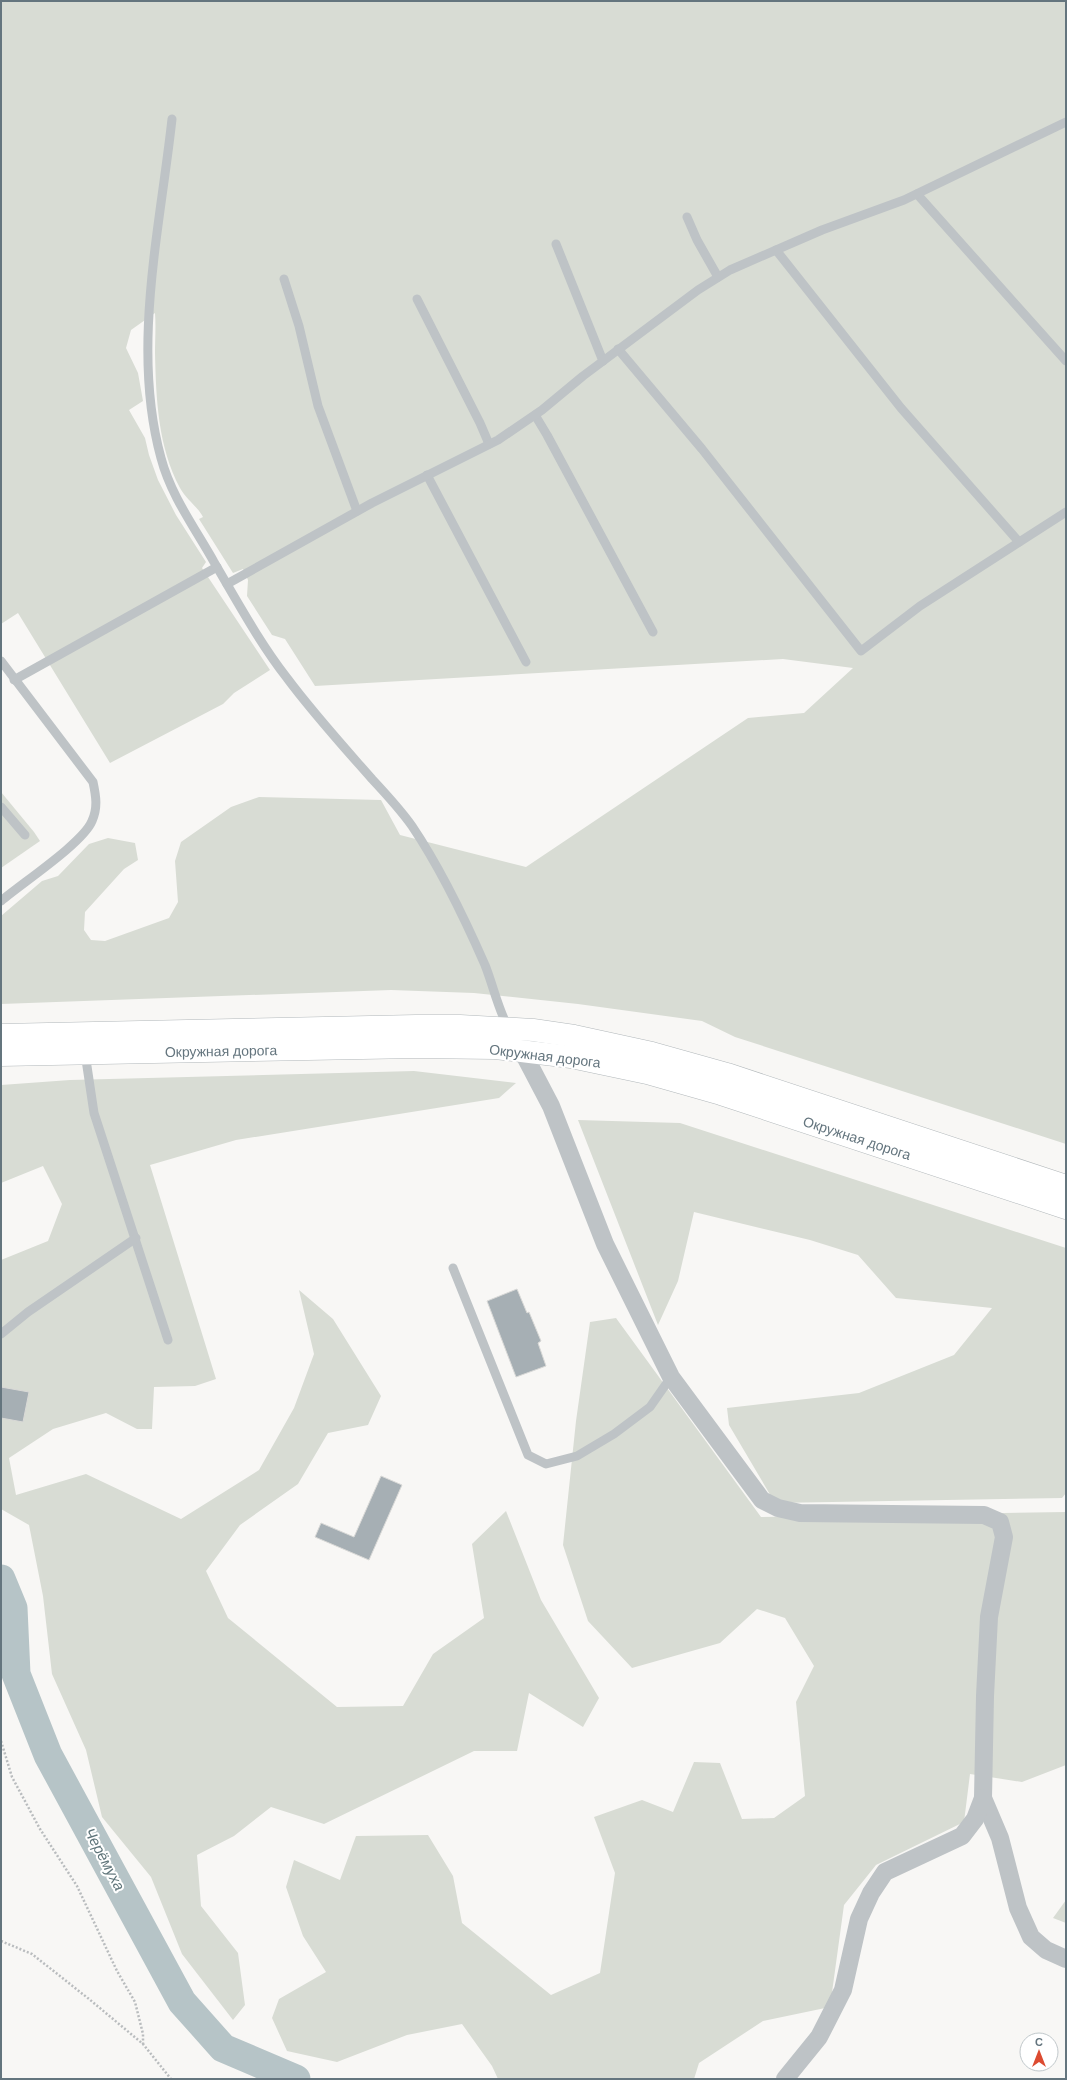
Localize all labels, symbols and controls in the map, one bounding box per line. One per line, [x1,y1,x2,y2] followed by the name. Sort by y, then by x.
[488,1041,602,1071] street label: Окружная дорога
[165,1042,277,1060] street label: Окружная дорога
[801,1113,913,1163] street label: Окружная дорога
[81,1825,129,1893] water label: Черёмуха
[1019,2032,1059,2072] north arrow
[1035,2036,1043,2048] text: С

